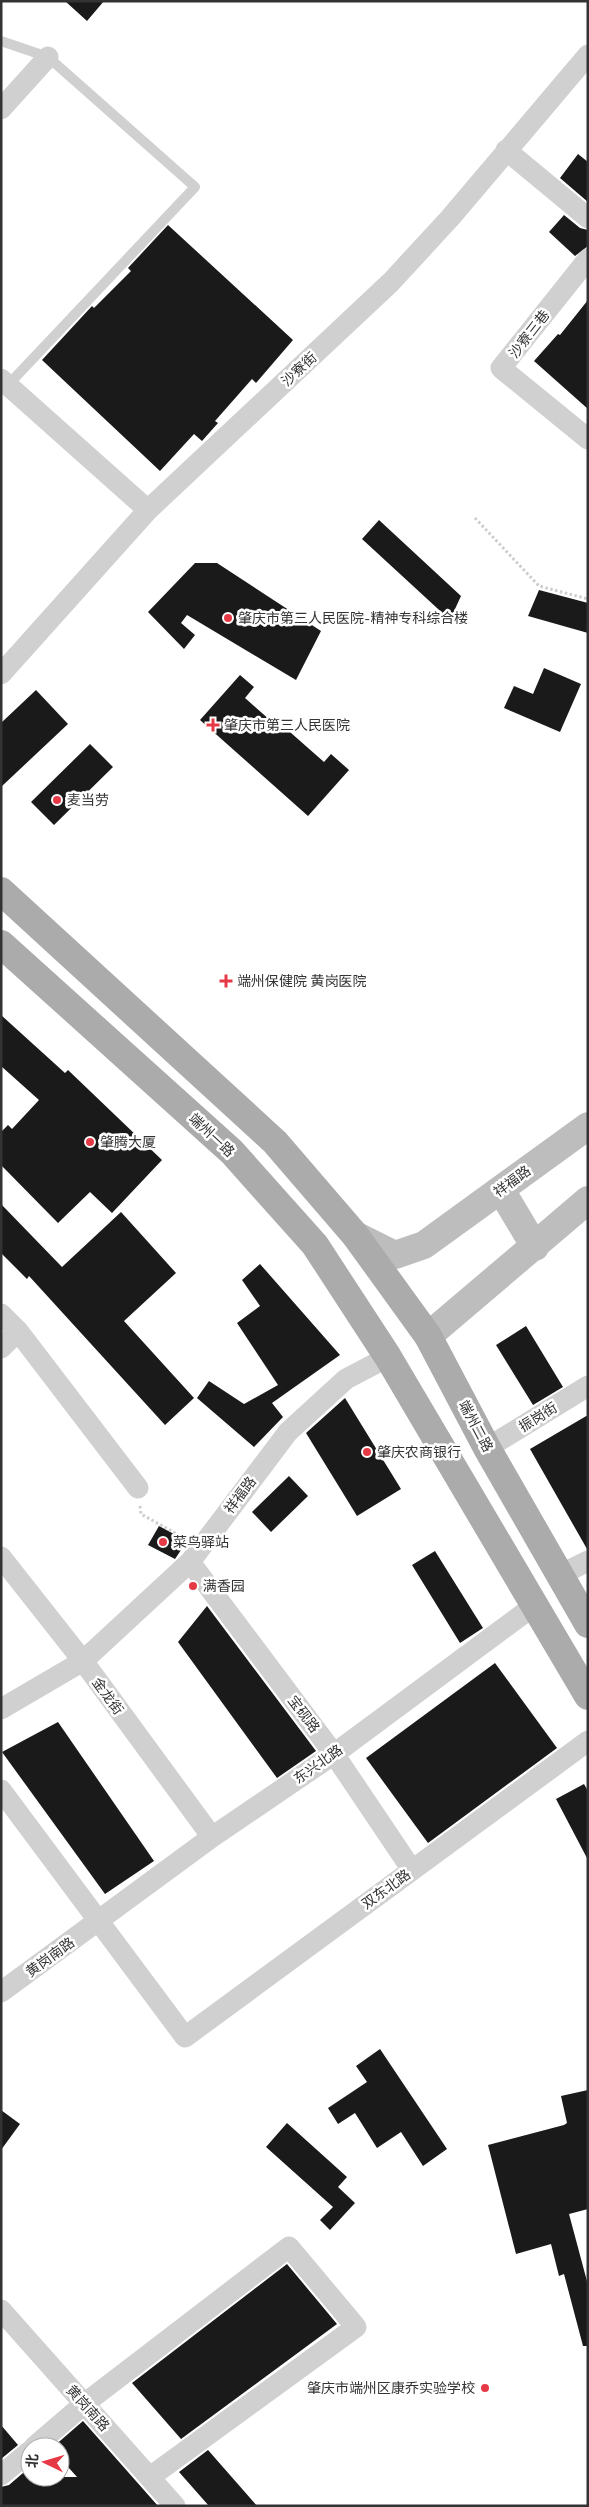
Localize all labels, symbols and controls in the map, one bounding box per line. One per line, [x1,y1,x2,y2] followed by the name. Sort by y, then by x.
[505,306,553,362] street label: 沙寮三巷
[278,348,320,390] street label: 沙寮街
[238,609,468,627] place label: 肇庆市第三人民医院-精神专科综合楼
[222,612,234,624] marker: 肇庆市第三人民医院-精神专科综合楼
[224,716,350,734] place label: 肇庆市第三人民医院
[206,718,220,732] marker: 肇庆市第三人民医院
[67,791,109,809] place label: 麦当劳
[51,794,63,806] marker: 麦当劳
[237,972,367,990] place label: 端州保健院 黄岗医院
[219,974,233,988] marker: 端州保健院 黄岗医院
[185,1109,239,1161] street label: 端州一路
[100,1133,156,1151] place label: 肇腾大厦
[84,1136,96,1148] marker: 肇腾大厦
[490,1161,534,1201] street label: 祥福路
[455,1397,497,1455] street label: 端州二路
[515,1398,561,1436] street label: 振岗街
[377,1443,461,1461] place label: 肇庆农商银行
[361,1446,373,1458] marker: 肇庆农商银行
[220,1473,260,1517] street label: 祥福路
[173,1533,229,1551] place label: 菜鸟驿站
[157,1536,169,1548] marker: 菜鸟驿站
[203,1577,245,1595] place label: 满香园
[187,1580,199,1592] marker: 满香园
[88,1674,128,1718] street label: 金龙街
[284,1692,324,1736] street label: 宝砚路
[290,1741,346,1787] street label: 东兴北路
[358,1865,414,1913] street label: 双东北路
[22,1933,78,1981] street label: 黄岗南路
[307,2379,475,2397] place label: 肇庆市端州区康乔实验学校
[63,2381,113,2435] street label: 黄岗南路
[479,2382,491,2394] marker: 肇庆市端州区康乔实验学校
[20,2437,70,2487] north arrow
[22,2453,42,2469] text: 北

